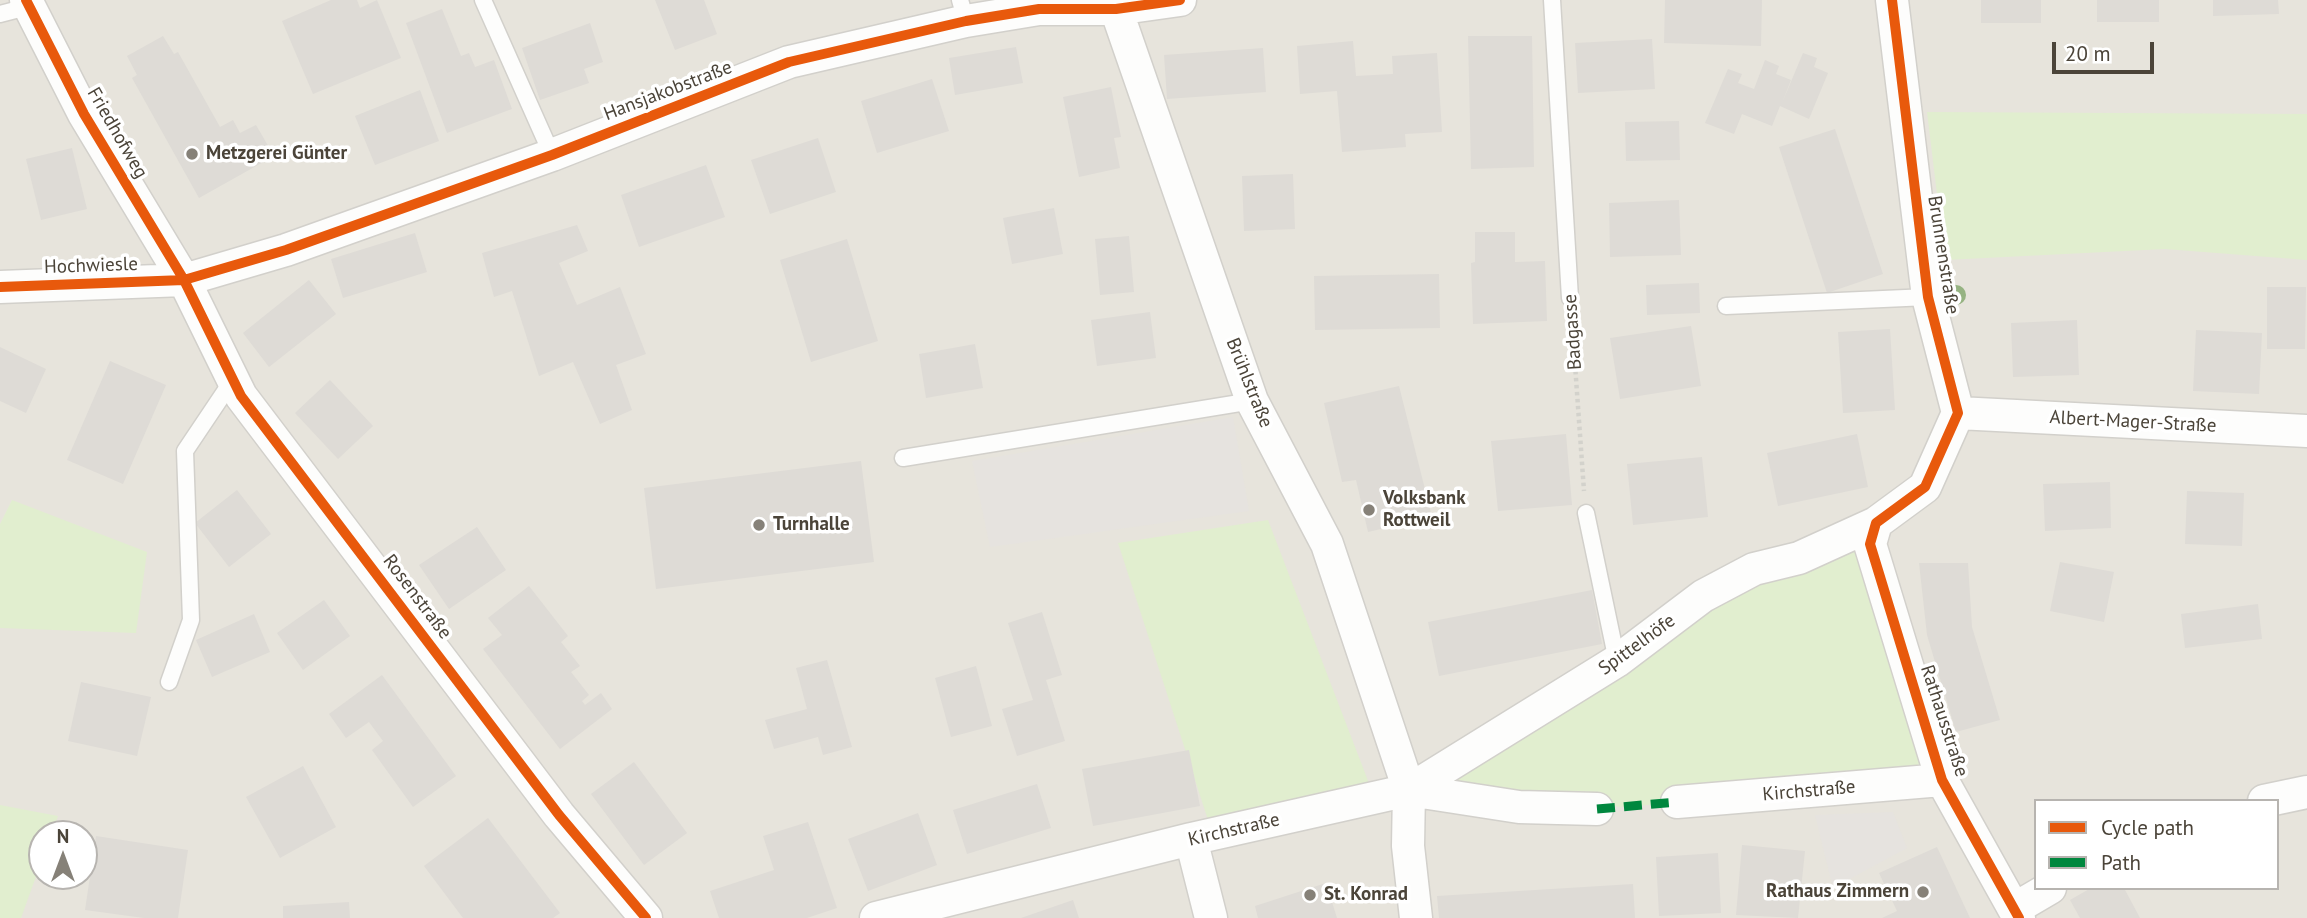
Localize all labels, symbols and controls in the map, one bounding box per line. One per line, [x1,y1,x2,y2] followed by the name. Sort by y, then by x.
[2055,28,2156,72] scale bar
[2065,40,2111,67] text: 20 m
[601,56,735,126] street label: Hansjakobstraße
[82,84,152,182] street label: Friedhofweg
[206,143,347,165] place label: Metzgerei Günter
[184,146,200,162] marker: Metzgerei Günter
[1922,194,1964,316] street label: Brunnenstraße
[44,253,138,279] street label: Hochwiesle
[1559,293,1587,371] street label: Badgasse
[1221,335,1277,431] street label: Brühlstraße
[2049,406,2217,438] street label: Albert-Mager-Straße
[1383,488,1465,532] place label: Volksbank Rottweil
[1361,502,1377,518] marker: Volksbank Rottweil
[773,514,850,536] place label: Turnhalle
[751,517,767,533] marker: Turnhalle
[378,550,456,644] street label: Rosenstraße
[1594,610,1680,680] street label: Spittelhöfe
[1915,662,1973,780] street label: Rathausstraße
[1762,776,1856,806] street label: Kirchstraße
[2034,799,2279,890] legend
[1186,808,1282,852] street label: Kirchstraße
[2101,814,2194,841] text: Cycle path
[28,820,98,890] north arrow
[57,824,69,848] text: N
[2101,849,2141,876] text: Path
[1766,881,1909,903] place label: Rathaus Zimmern
[1324,884,1408,906] place label: St. Konrad
[1915,884,1931,900] marker: Rathaus Zimmern
[1302,887,1318,903] marker: St. Konrad

